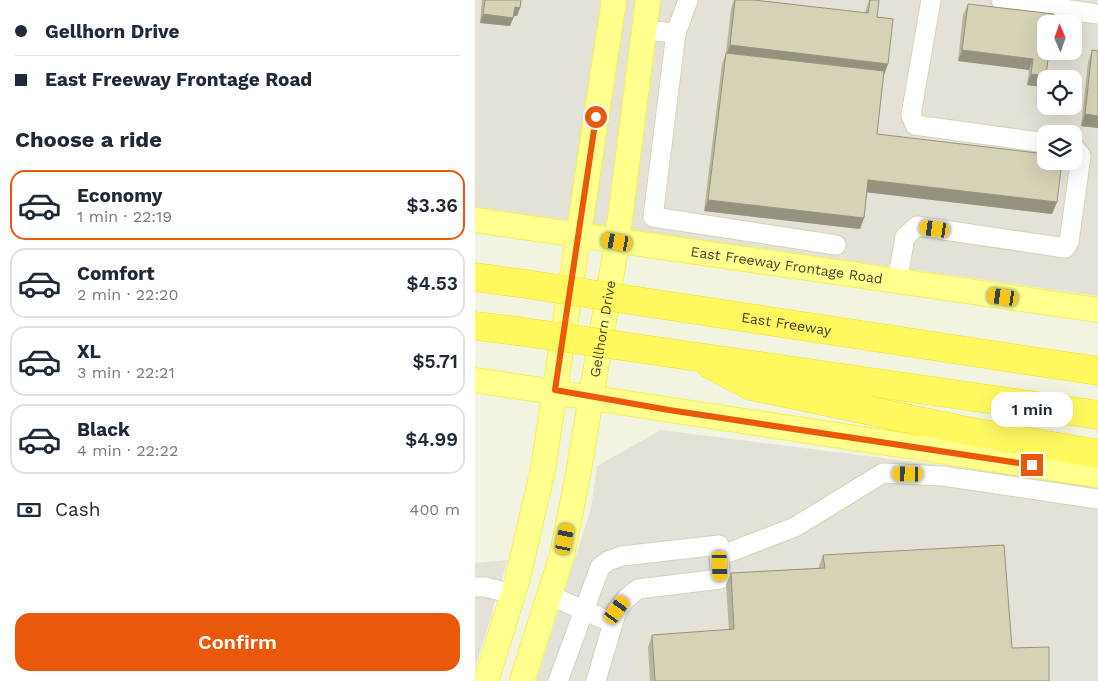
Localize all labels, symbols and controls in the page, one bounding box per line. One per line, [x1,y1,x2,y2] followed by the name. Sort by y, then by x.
[1037,15,1083,60] north arrow
[1037,15,1082,170] map controls
[45,20,180,43] text: Gellhorn Drive
[45,68,312,91] text: East Freeway Frontage Road
[1037,70,1082,115] button: locate
[585,106,607,128] route start
[1037,125,1082,170] button: layers
[15,127,162,152] text: Choose a ride
[17,183,62,228] icon: car
[77,184,162,207] text: Economy
[407,194,458,217] text: $3.36
[77,207,172,226] text: 1 min · 22:19
[919,219,950,239] car
[600,232,633,252] car
[690,243,884,287] street label: East Freeway Frontage Road
[17,261,62,306] icon: car
[77,262,155,285] text: Comfort
[406,272,458,295] text: $4.53
[586,279,618,378] street label: Gellhorn Drive
[77,285,178,304] text: 2 min · 22:20
[987,287,1018,307] car
[740,309,833,339] street label: East Freeway
[17,339,62,384] icon: car
[77,340,101,363] text: XL
[412,350,458,373] text: $5.71
[77,363,175,382] text: 3 min · 22:21
[991,392,1073,428] callout: 1 min
[1011,400,1053,419] text: 1 min
[17,417,62,462] icon: car
[77,418,130,441] text: Black
[405,428,458,451] text: $4.99
[77,441,178,460] text: 4 min · 22:22
[1021,454,1043,476] route end
[892,466,923,482] car
[15,496,43,524] icon: cash
[55,498,101,521] text: Cash
[410,500,460,519] text: 400 m
[554,523,575,555] car
[711,551,728,581] car
[602,593,631,627] car
[15,613,460,671] button: Confirm

